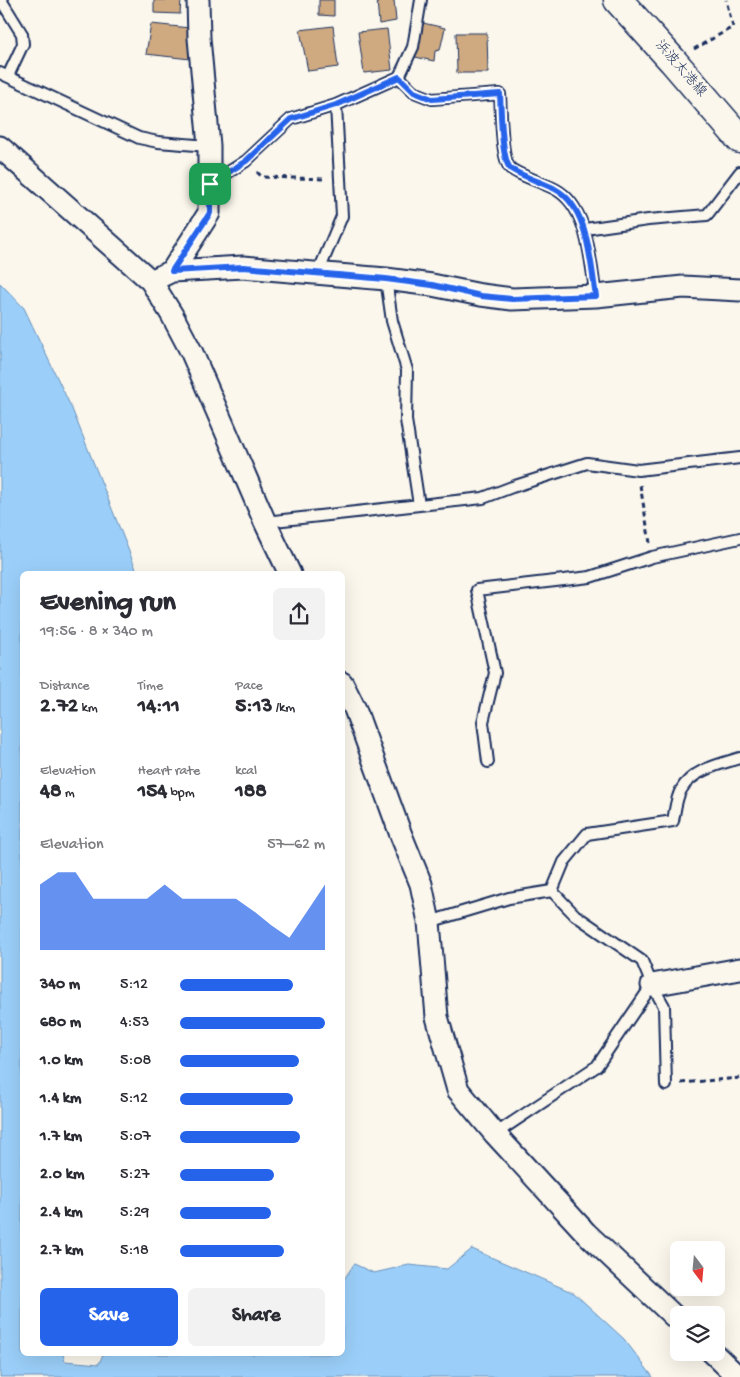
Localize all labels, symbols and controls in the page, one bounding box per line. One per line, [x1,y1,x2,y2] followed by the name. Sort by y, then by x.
[651,37,709,101] street label: 浜波太港線
[189,163,231,205] pin
[196,170,224,198] icon: arrive
[40,587,176,620] text: Evening run
[273,588,325,640] button: share
[40,623,153,642] text: 19:56 · 8 × 340 m
[40,678,89,695] text: Distance
[138,678,163,695] text: Time
[235,678,263,695] text: Pace
[40,695,78,720] text: 2.72
[138,695,180,720] text: 14:11
[235,695,272,720] text: 5:13
[78,700,98,717] text: km
[272,700,295,717] text: /km
[40,763,96,780] text: Elevation
[138,763,200,780] text: Heart rate
[235,763,257,780] text: kcal
[40,780,61,805] text: 48
[138,780,167,805] text: 154
[235,780,267,805] text: 188
[61,785,75,802] text: m
[167,785,195,802] text: bpm
[40,836,104,855] text: Elevation
[267,836,325,855] text: 57–62 m
[40,976,80,995] text: 340 m
[120,976,148,995] text: 5:12
[40,1014,81,1033] text: 680 m
[120,1014,149,1033] text: 4:53
[40,1052,83,1071] text: 1.0 km
[120,1052,151,1071] text: 5:08
[40,1090,81,1109] text: 1.4 km
[120,1090,148,1109] text: 5:12
[40,1128,82,1147] text: 1.7 km
[120,1128,151,1147] text: 5:07
[40,1166,84,1185] text: 2.0 km
[120,1166,150,1185] text: 5:27
[40,1204,83,1223] text: 2.4 km
[120,1204,149,1223] text: 5:29
[670,1241,725,1296] north arrow
[670,1241,725,1361] map controls
[40,1242,83,1261] text: 2.7 km
[120,1242,149,1261] text: 5:18
[40,1288,178,1346] button: Save
[188,1288,325,1346] button: Share
[670,1306,725,1361] button: layers

